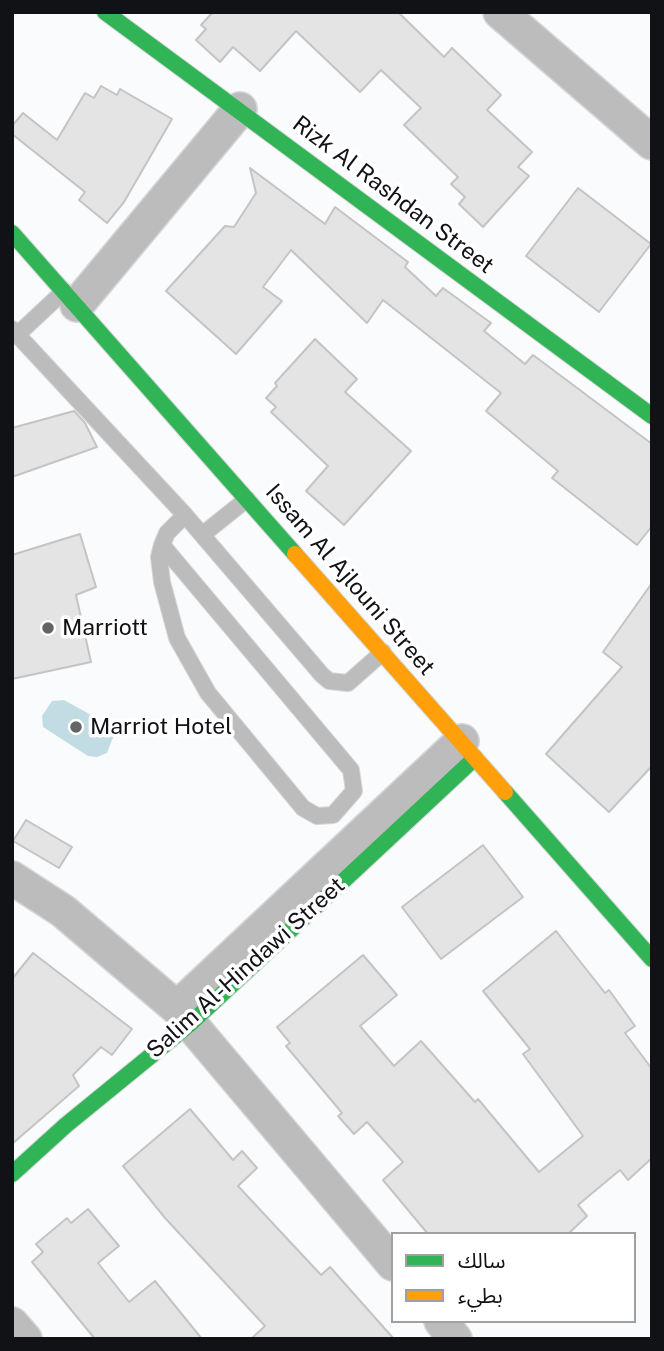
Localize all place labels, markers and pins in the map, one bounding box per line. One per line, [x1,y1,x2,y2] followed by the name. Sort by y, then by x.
[62,614,148,642] place label: Marriott
[40,620,56,636] marker: Marriott
[90,713,232,741] place label: Marriot Hotel
[68,719,84,735] marker: Marriot Hotel

